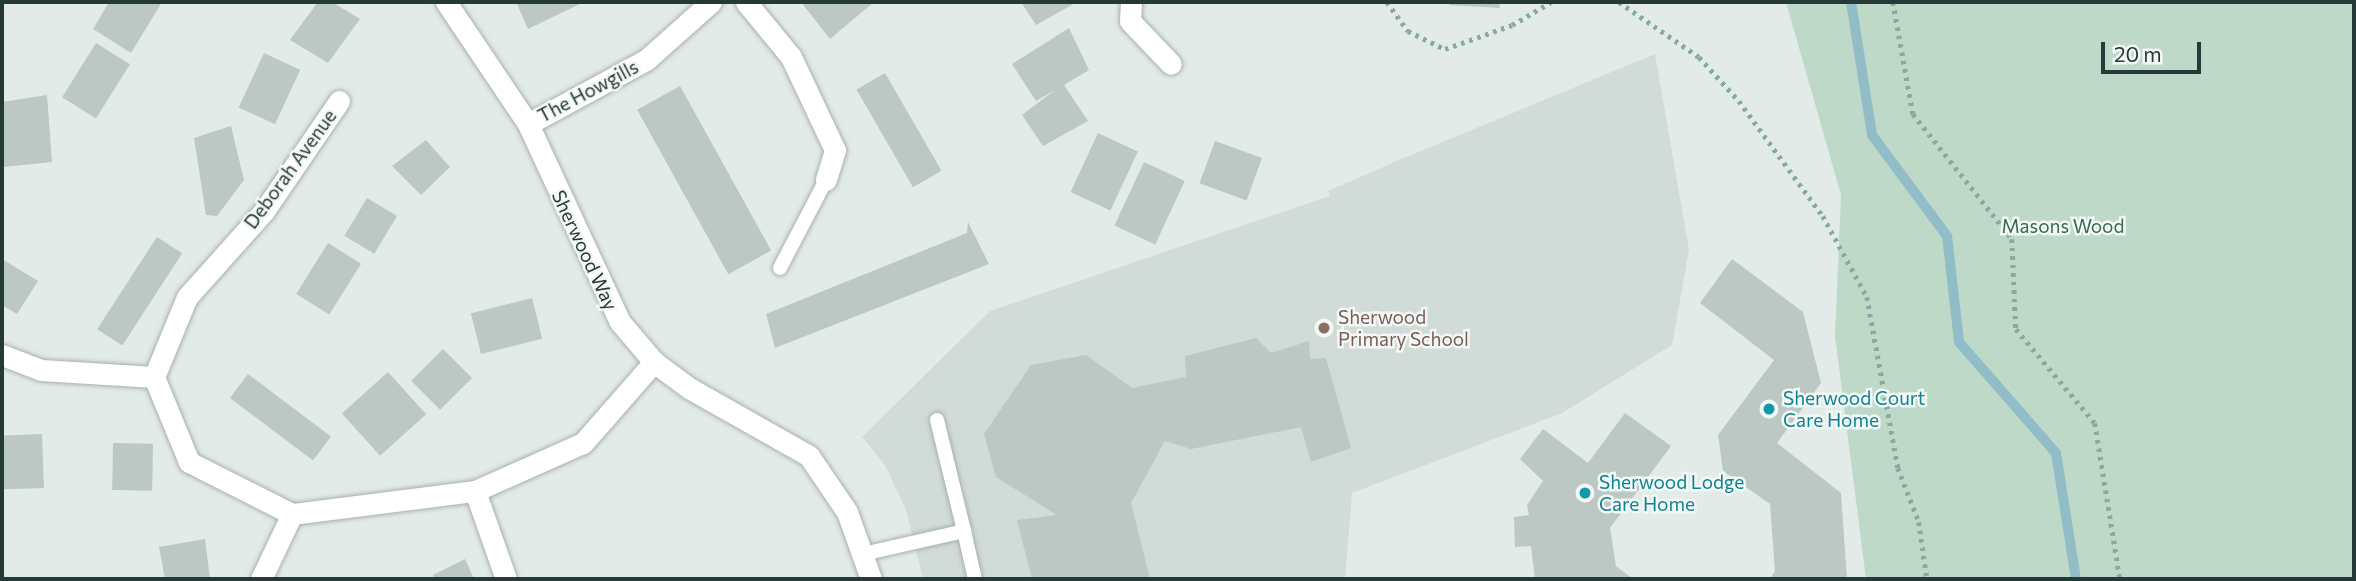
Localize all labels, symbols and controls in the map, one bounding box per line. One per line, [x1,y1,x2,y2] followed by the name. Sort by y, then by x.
[2104,28,2204,72] scale bar
[2114,41,2162,66] text: 20 m
[534,55,642,127] street label: The Howgills
[239,105,341,233] street label: Deborah Avenue
[547,186,623,314] street label: Sherwood Way
[2002,215,2124,237] park label: Masons Wood
[1338,306,1469,350] place label: Sherwood Primary School
[1316,320,1332,336] marker: Sherwood Primary School
[1783,387,1925,431] place label: Sherwood Court Care Home
[1761,401,1777,417] marker: Sherwood Court Care Home
[1599,471,1744,515] place label: Sherwood Lodge Care Home
[1577,485,1593,501] marker: Sherwood Lodge Care Home

